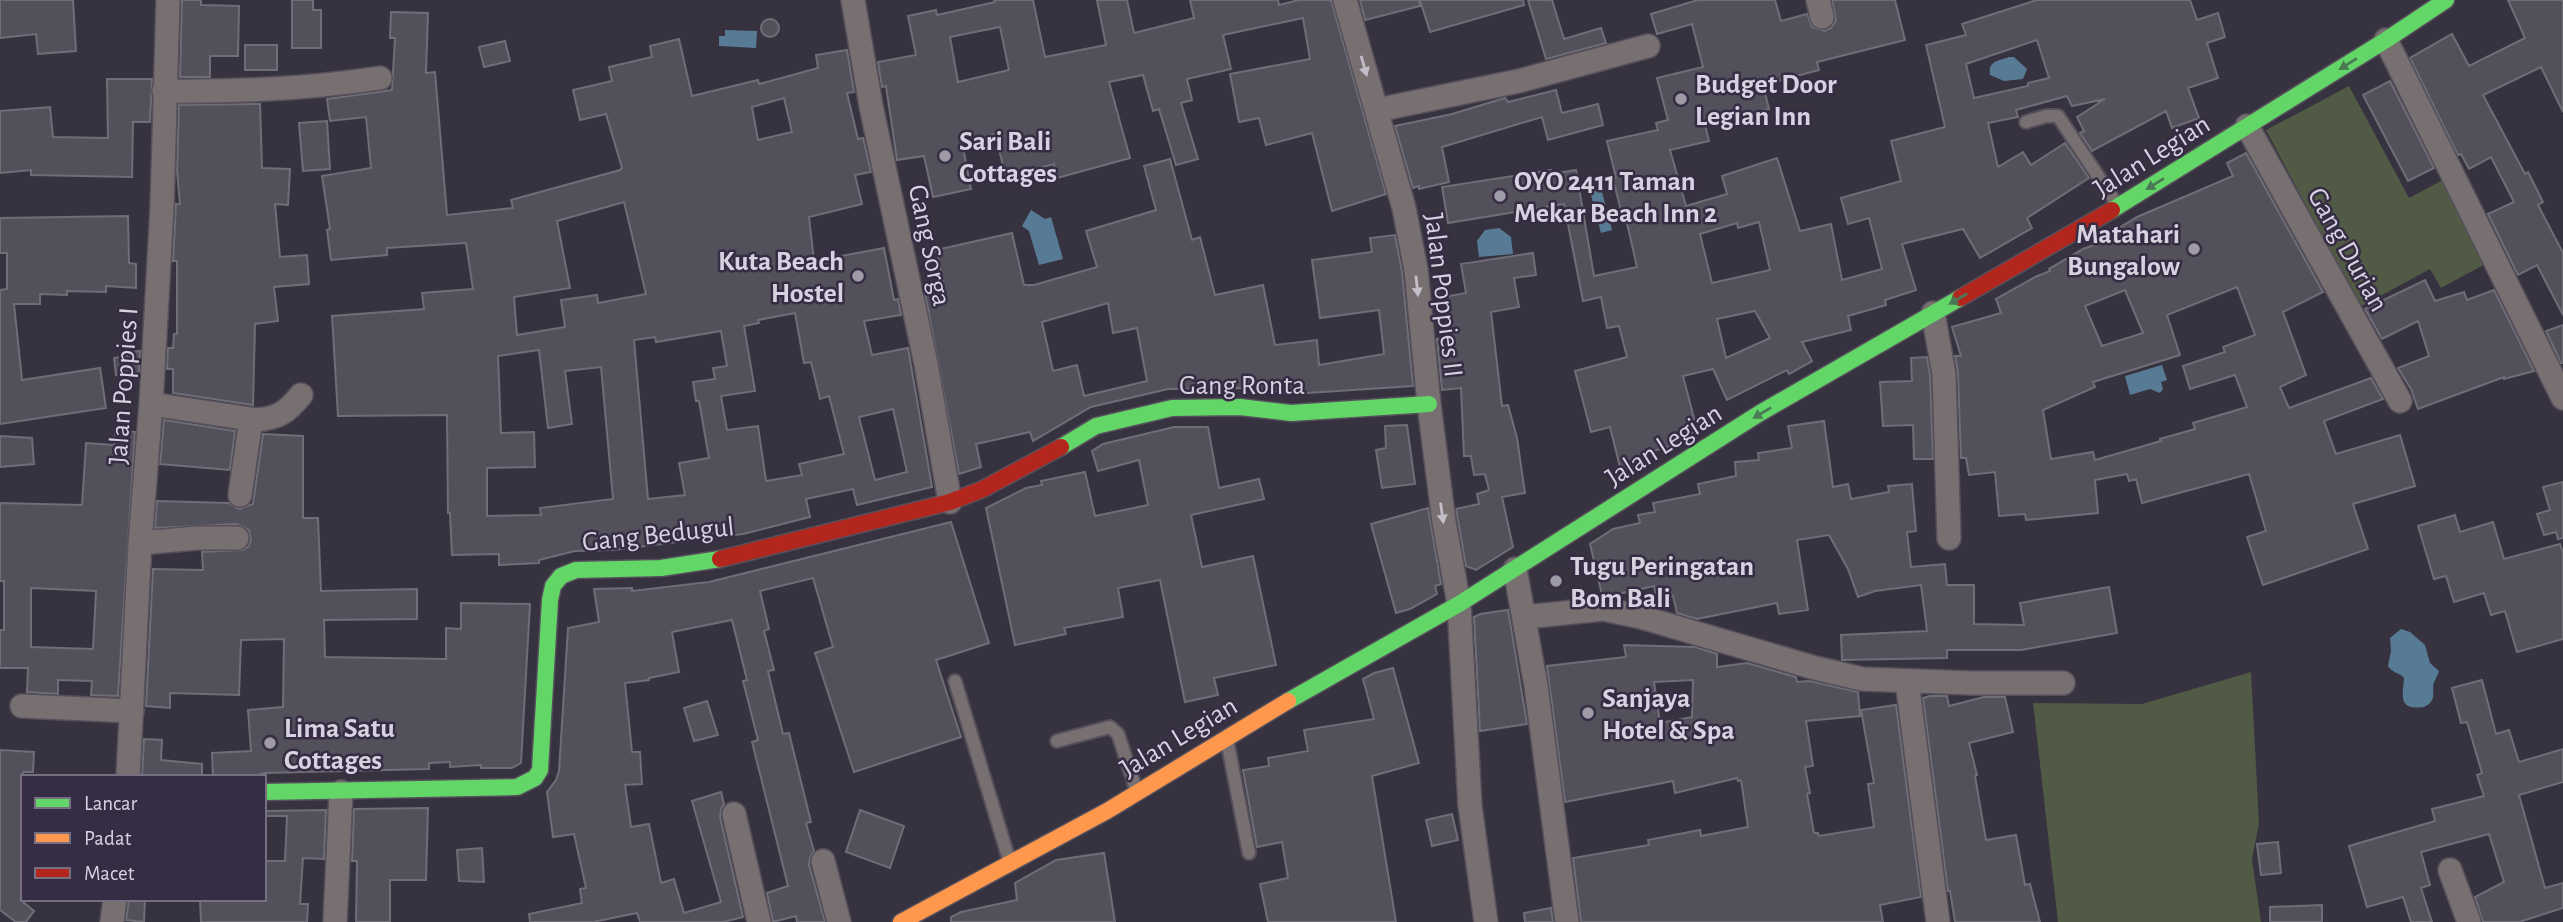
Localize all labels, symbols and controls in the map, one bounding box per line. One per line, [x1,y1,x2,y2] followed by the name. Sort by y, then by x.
[1359,55,1370,77] one-way arrow
[2338,57,2357,70] one-way arrow
[1695,71,1837,131] place label: Budget Door Legian Inn
[1673,91,1689,107] marker: Budget Door Legian Inn
[2089,110,2215,203] street label: Jalan Legian
[959,128,1057,188] place label: Sari Bali Cottages
[937,148,953,164] marker: Sari Bali Cottages
[1514,168,1717,228] place label: OYO 2411 Taman Mekar Beach Inn 2
[2145,177,2164,190] one-way arrow
[903,182,956,309] street label: Gang Sorga
[2302,183,2393,317] street label: Gang Durian
[1492,188,1508,204] marker: OYO 2411 Taman Mekar Beach Inn 2
[1419,212,1467,379] street label: Jalan Poppies II
[2067,221,2180,281] place label: Matahari Bungalow
[2186,241,2202,257] marker: Matahari Bungalow
[718,248,844,308] place label: Kuta Beach Hostel
[850,268,866,284] marker: Kuta Beach Hostel
[1412,276,1423,298] one-way arrow
[1949,292,1968,305] one-way arrow
[105,307,143,466] street label: Jalan Poppies I
[1179,372,1305,400] street label: Gang Ronta
[1601,399,1727,492] street label: Jalan Legian
[1752,407,1771,419] one-way arrow
[1437,502,1448,524] one-way arrow
[581,513,736,557] street label: Gang Bedugul
[1570,553,1754,613] place label: Tugu Peringatan Bom Bali
[1548,573,1564,589] marker: Tugu Peringatan Bom Bali
[1602,685,1735,745] place label: Sanjaya Hotel & Spa
[1116,692,1242,783] street label: Jalan Legian
[1580,705,1596,721] marker: Sanjaya Hotel & Spa
[284,715,395,775] place label: Lima Satu Cottages
[262,735,278,751] marker: Lima Satu Cottages
[21,775,266,901] legend
[84,793,137,814] text: Lancar
[84,828,132,849] text: Padat
[84,863,135,884] text: Macet

